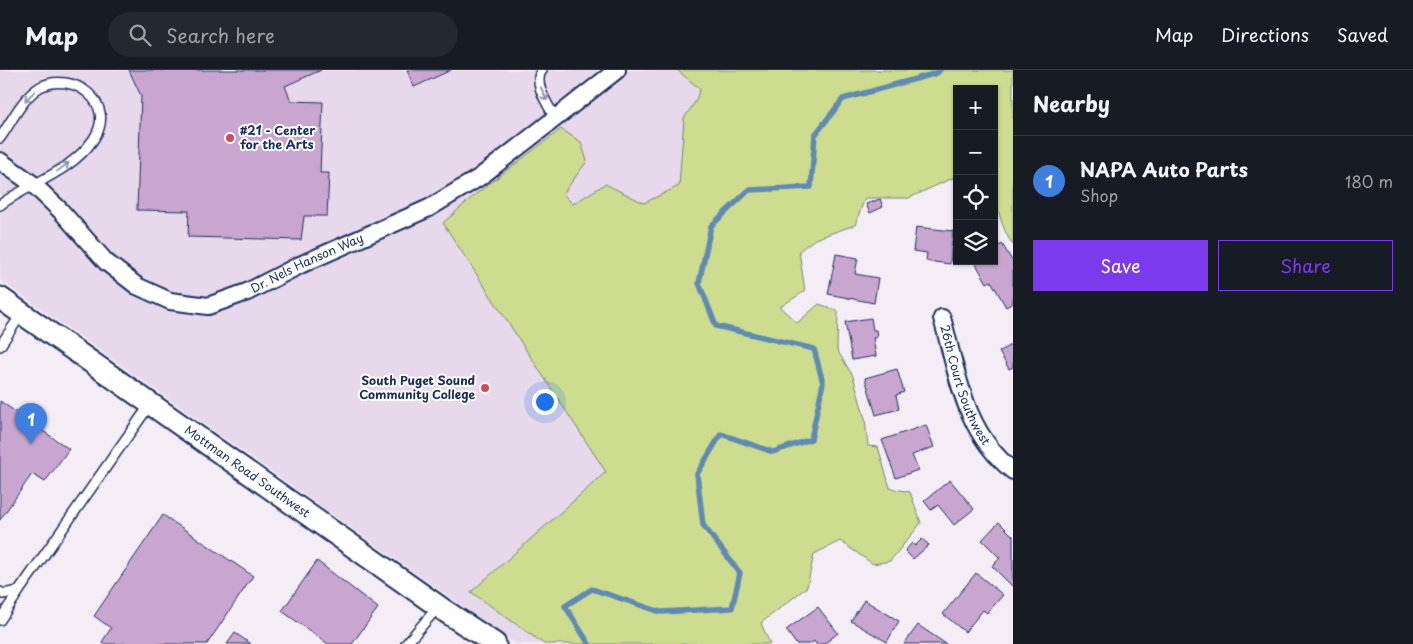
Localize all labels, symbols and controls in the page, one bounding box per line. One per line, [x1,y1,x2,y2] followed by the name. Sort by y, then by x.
[108,12,458,57] search box
[25,17,78,53] text: Map
[126,21,154,49] icon: search
[166,21,275,49] text: Search here
[1155,21,1193,48] text: Map
[1221,21,1309,48] text: Directions
[1337,21,1388,48] text: Saved
[953,85,998,265] map controls
[953,85,998,130] button: +
[539,86,549,101] one-way arrow
[1033,87,1110,119] text: Nearby
[24,90,36,103] one-way arrow
[240,121,316,153] place label: #21 - Center for the Arts
[953,130,998,175] button: −
[224,132,236,144] marker: #21 - Center for the Arts
[1080,155,1248,183] text: NAPA Auto Parts
[56,162,70,172] one-way arrow
[1045,169,1053,193] text: 1
[1345,169,1393,193] text: 180 m
[953,175,998,220] button: locate
[1080,183,1118,207] text: Shop
[953,220,998,265] button: layers
[247,228,366,297] street label: Dr. Nels Hanson Way
[1033,240,1208,291] button: Save
[1218,240,1393,291] button: Share
[936,323,995,449] street label: 26th Court Southwest
[359,371,476,403] place label: South Puget Sound Community College
[479,382,491,394] marker: South Puget Sound Community College
[532,389,558,415] your location
[15,403,47,444] pin: 1
[181,420,314,522] street label: Mottman Road Southwest

